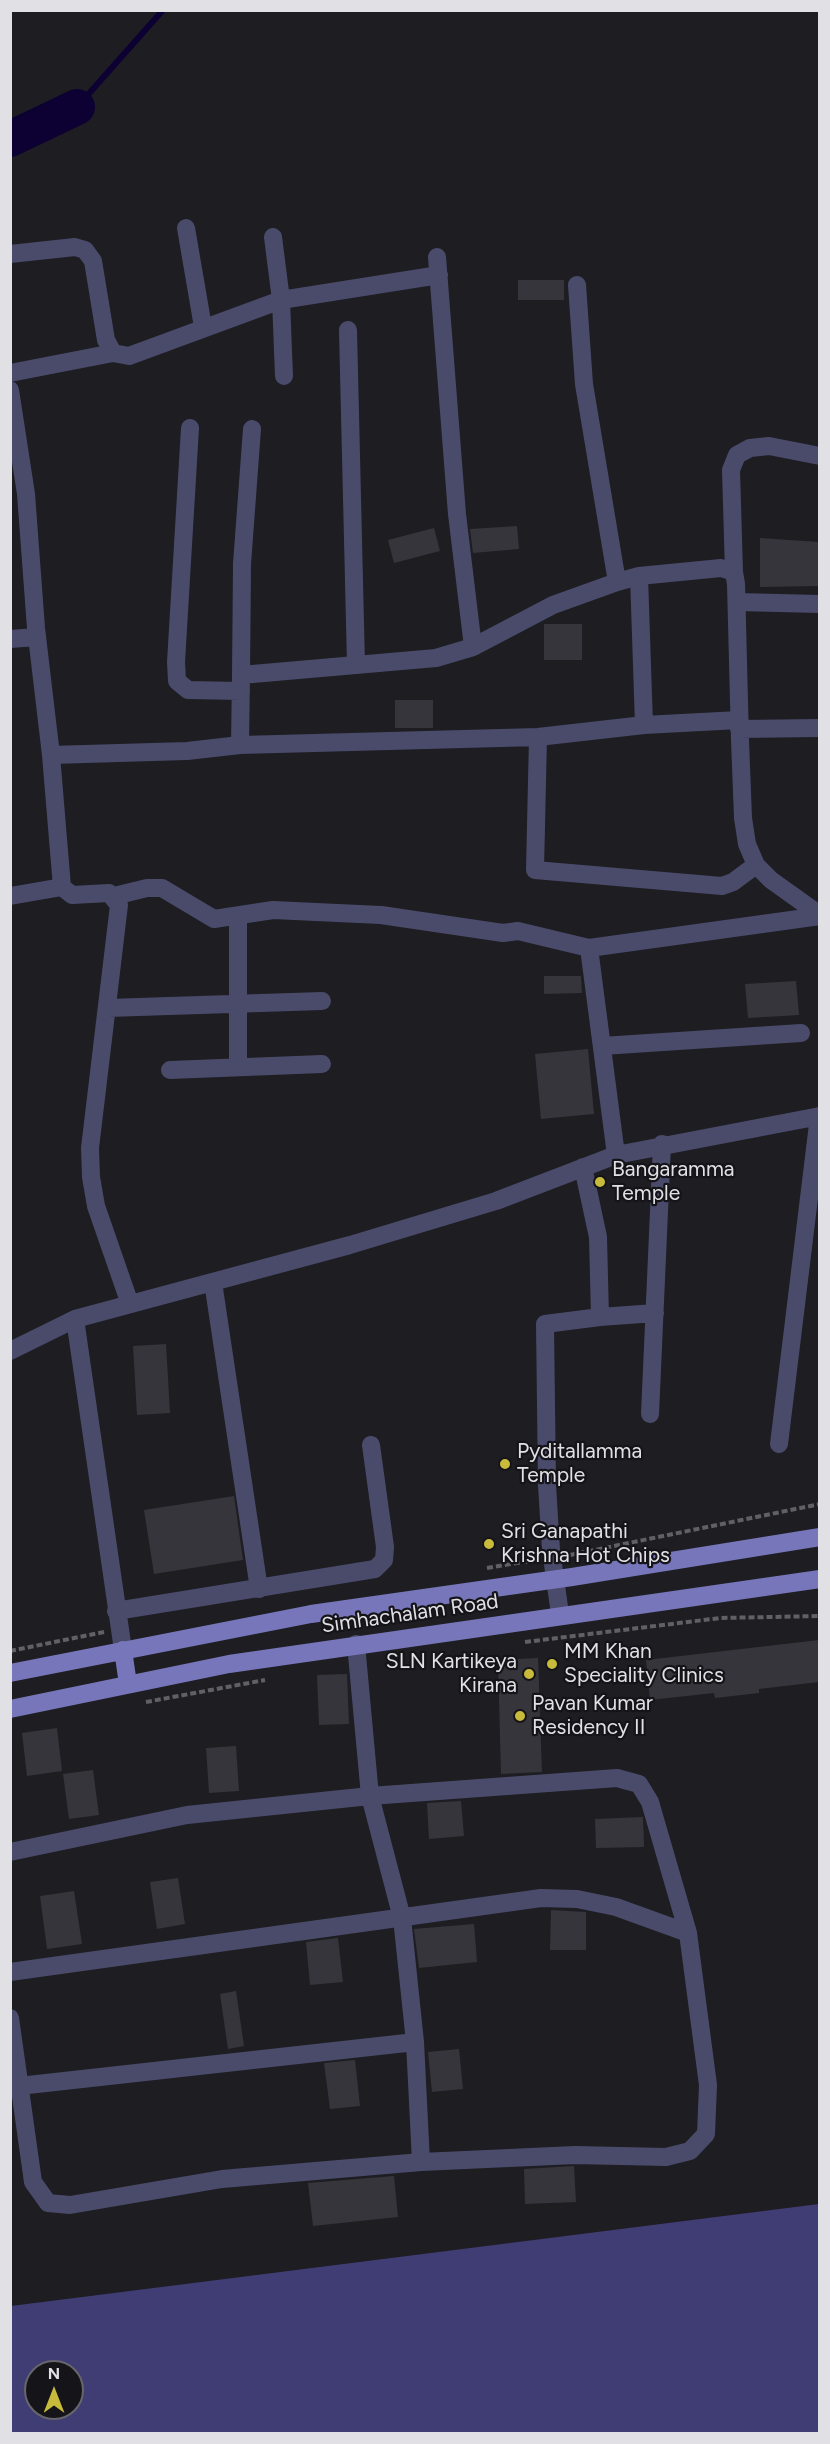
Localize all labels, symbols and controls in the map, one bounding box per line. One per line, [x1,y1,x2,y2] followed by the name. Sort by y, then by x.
[612,1157,735,1207] place label: Bangaramma Temple
[593,1175,607,1189] marker: Bangaramma Temple
[517,1439,642,1489] place label: Pyditallamma Temple
[498,1457,512,1471] marker: Pyditallamma Temple
[501,1519,670,1569] place label: Sri Ganapathi Krishna Hot Chips
[482,1537,496,1551] marker: Sri Ganapathi Krishna Hot Chips
[320,1589,500,1639] street label: Simhachalam Road
[564,1639,724,1689] place label: MM Khan Speciality Clinics
[386,1649,517,1699] place label: SLN Kartikeya Kirana
[545,1657,559,1671] marker: MM Khan Speciality Clinics
[522,1667,536,1681] marker: SLN Kartikeya Kirana
[532,1691,653,1741] place label: Pavan Kumar Residency II
[513,1709,527,1723] marker: Pavan Kumar Residency II
[24,2360,84,2420] north arrow
[48,2364,60,2383] text: N

